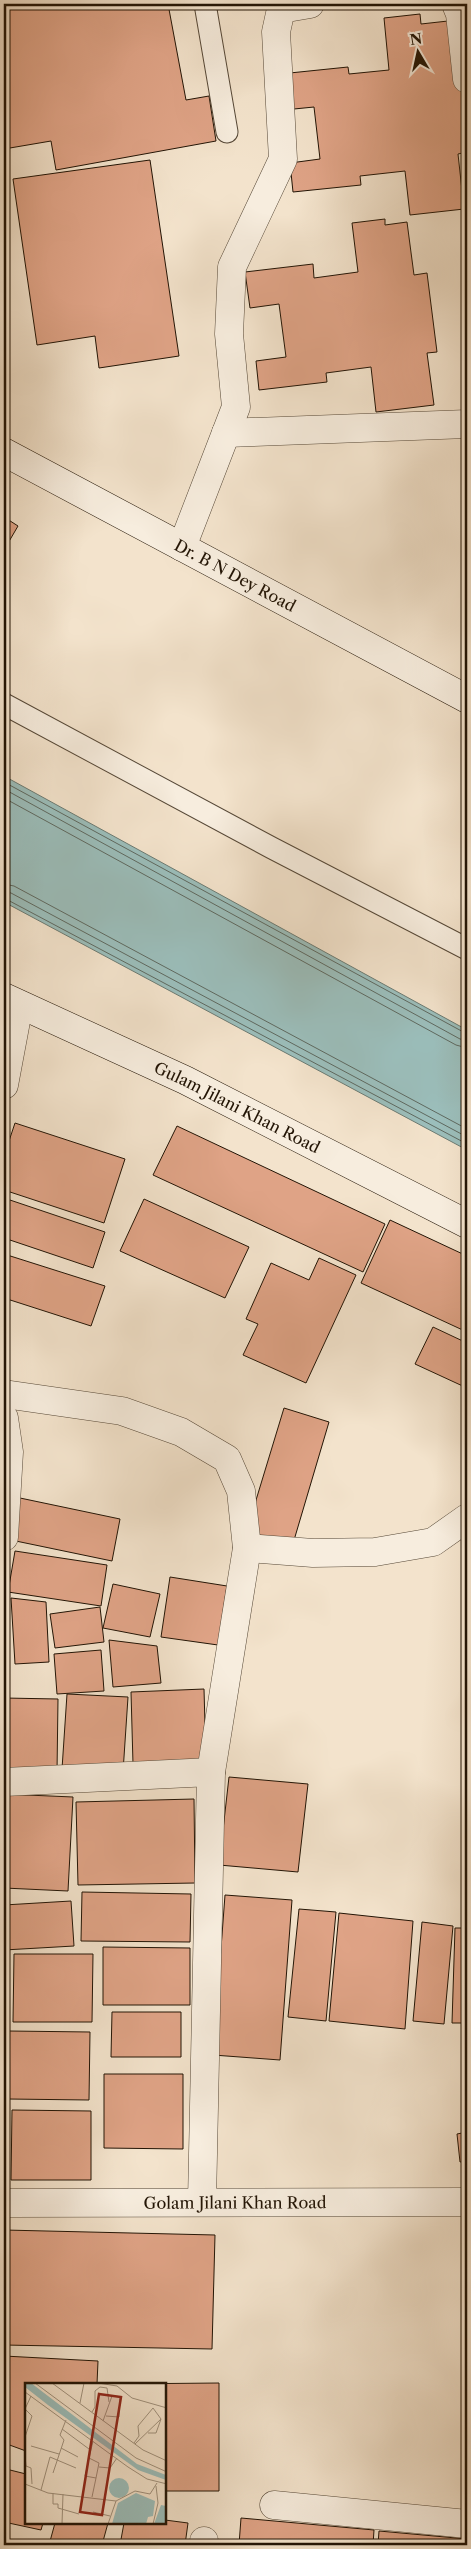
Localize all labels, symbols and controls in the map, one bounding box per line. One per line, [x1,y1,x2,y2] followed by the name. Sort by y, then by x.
[394,28,444,78] north arrow
[409,29,423,49] text: N
[171,535,300,616] street label: Dr. B N Dey Road
[151,1057,324,1157] street label: Gulam Jilani Khan Road
[144,2192,327,2213] street label: Golam Jilani Khan Road
[25,2383,166,2524] inset map

